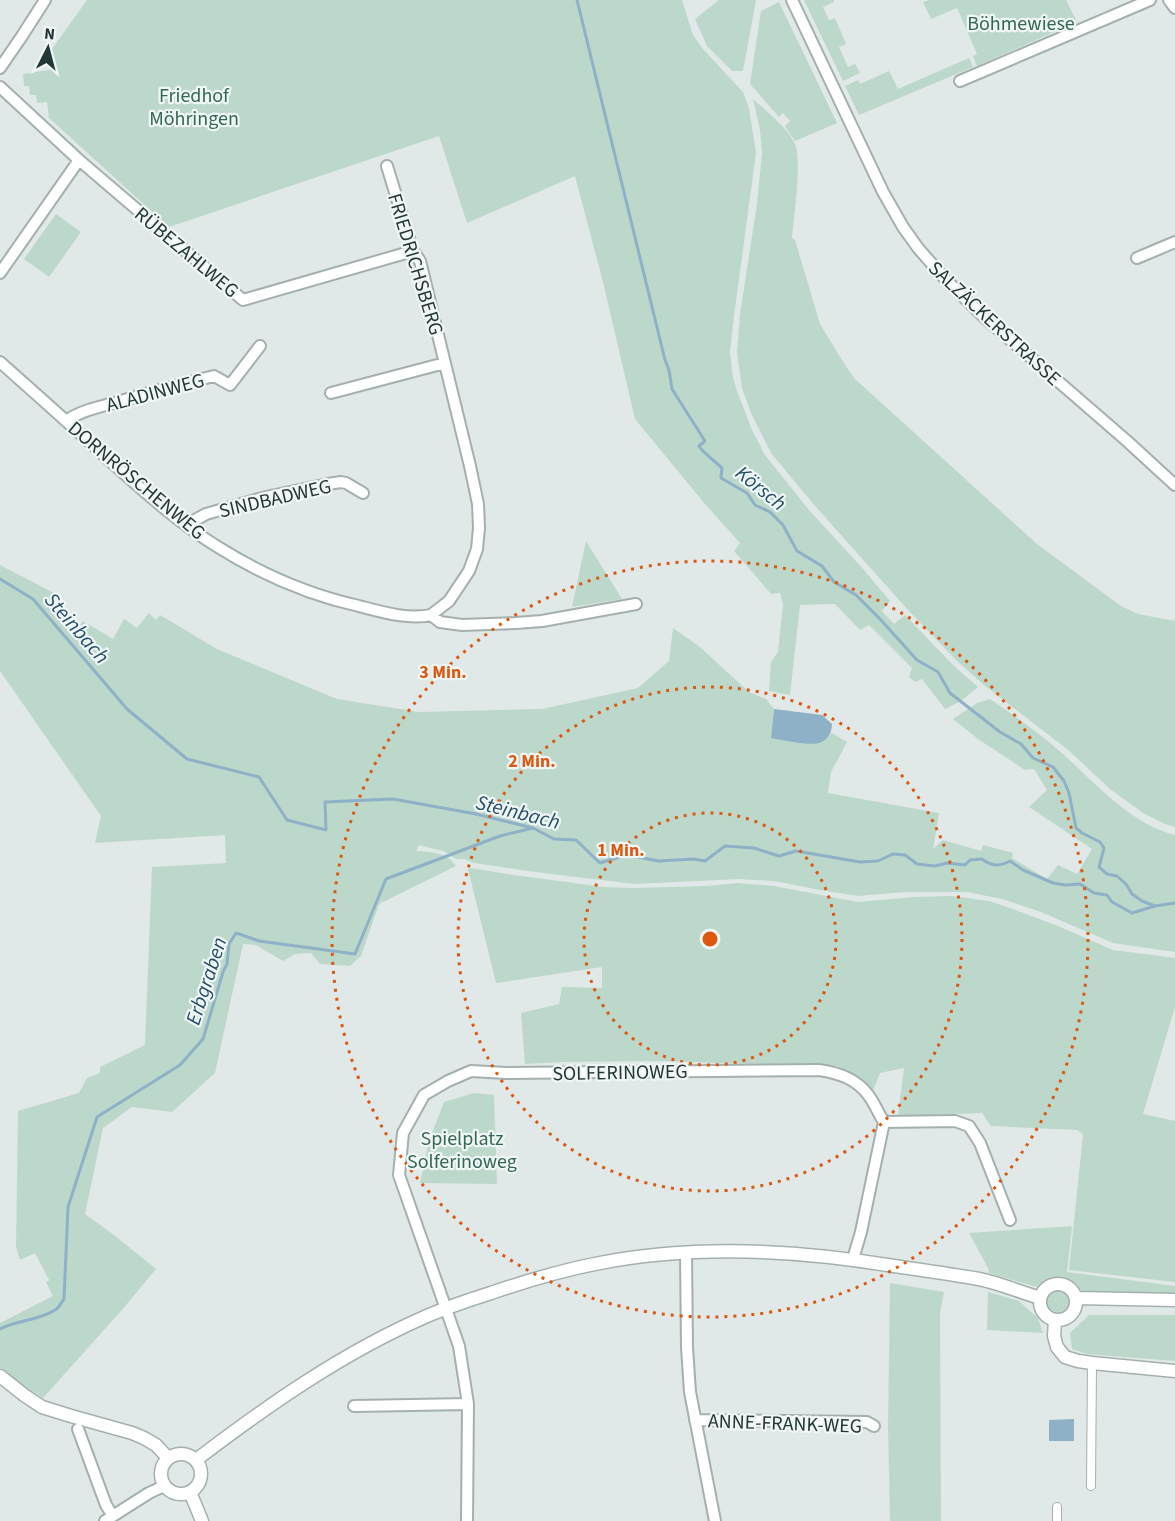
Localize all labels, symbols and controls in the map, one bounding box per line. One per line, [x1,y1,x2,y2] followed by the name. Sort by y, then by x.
[967,10,1075,38] park label: Böhmewiese
[18,18,78,78] north arrow
[43,23,56,46] text: N
[149,82,239,133] park label: Friedhof Möhringen
[380,190,450,339] street label: FRIEDRICHSBERG
[128,201,245,305] street label: RÜBEZAHLWEG
[922,255,1067,393] street label: SALZÄCKERSTRASSE
[103,366,207,420] street label: ALADINWEG
[62,415,211,547] street label: DORNRÖSCHENWEG
[729,458,793,518] water label: Körsch
[216,472,334,526] street label: SINDBADWEG
[37,586,117,670] water label: Steinbach
[419,660,467,685] text: 3 Min.
[508,749,556,774] text: 2 Min.
[473,787,563,837] water label: Steinbach
[597,838,645,863] text: 1 Min.
[700,929,720,949] centre of rings
[178,933,234,1029] water label: Erbgraben
[552,1058,688,1088] street label: SOLFERINOWEG
[407,1125,517,1176] park label: Spielplatz Solferinoweg
[707,1407,862,1441] street label: ANNE-FRANK-WEG

